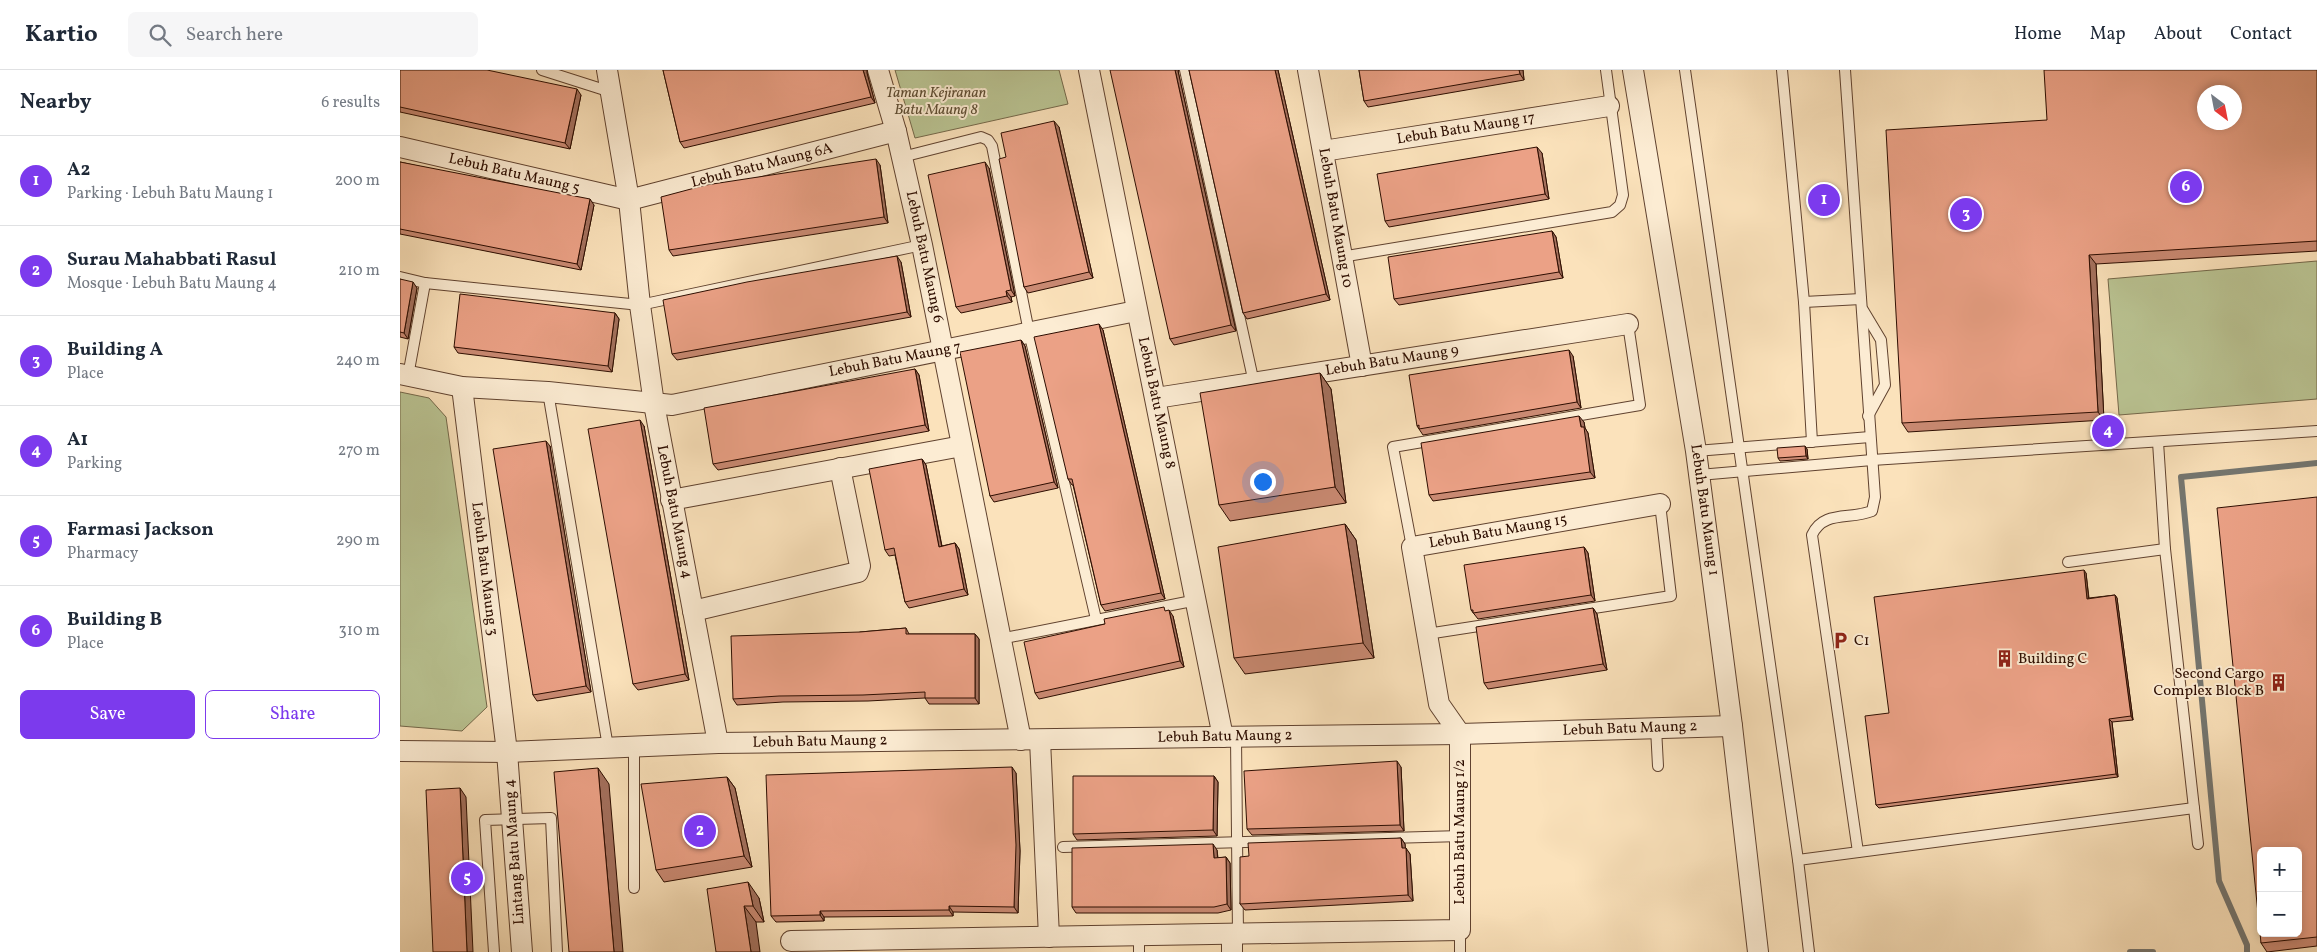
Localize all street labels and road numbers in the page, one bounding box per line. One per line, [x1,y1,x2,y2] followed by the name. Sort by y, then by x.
[1395,108,1537,150] street label: Lebuh Batu Maung 17
[689,138,835,194] street label: Lebuh Batu Maung 6A
[1312,146,1358,290] street label: Lebuh Batu Maung 10
[446,149,582,199] street label: Lebuh Batu Maung 5
[900,189,948,325] street label: Lebuh Batu Maung 6
[1132,335,1180,471] street label: Lebuh Batu Maung 8
[827,337,963,383] street label: Lebuh Batu Maung 7
[1324,340,1460,382] street label: Lebuh Batu Maung 9
[651,443,697,581] street label: Lebuh Batu Maung 4
[1684,443,1724,577] street label: Lebuh Batu Maung 1
[465,501,503,637] street label: Lebuh Batu Maung 3
[1427,510,1569,554] street label: Lebuh Batu Maung 15
[1562,716,1698,742] street label: Lebuh Batu Maung 2
[1157,725,1293,749] street label: Lebuh Batu Maung 2
[752,730,888,754] street label: Lebuh Batu Maung 2
[1450,759,1471,905] street label: Lebuh Batu Maung 1/2
[499,778,531,926] street label: Lintang Batu Maung 4

